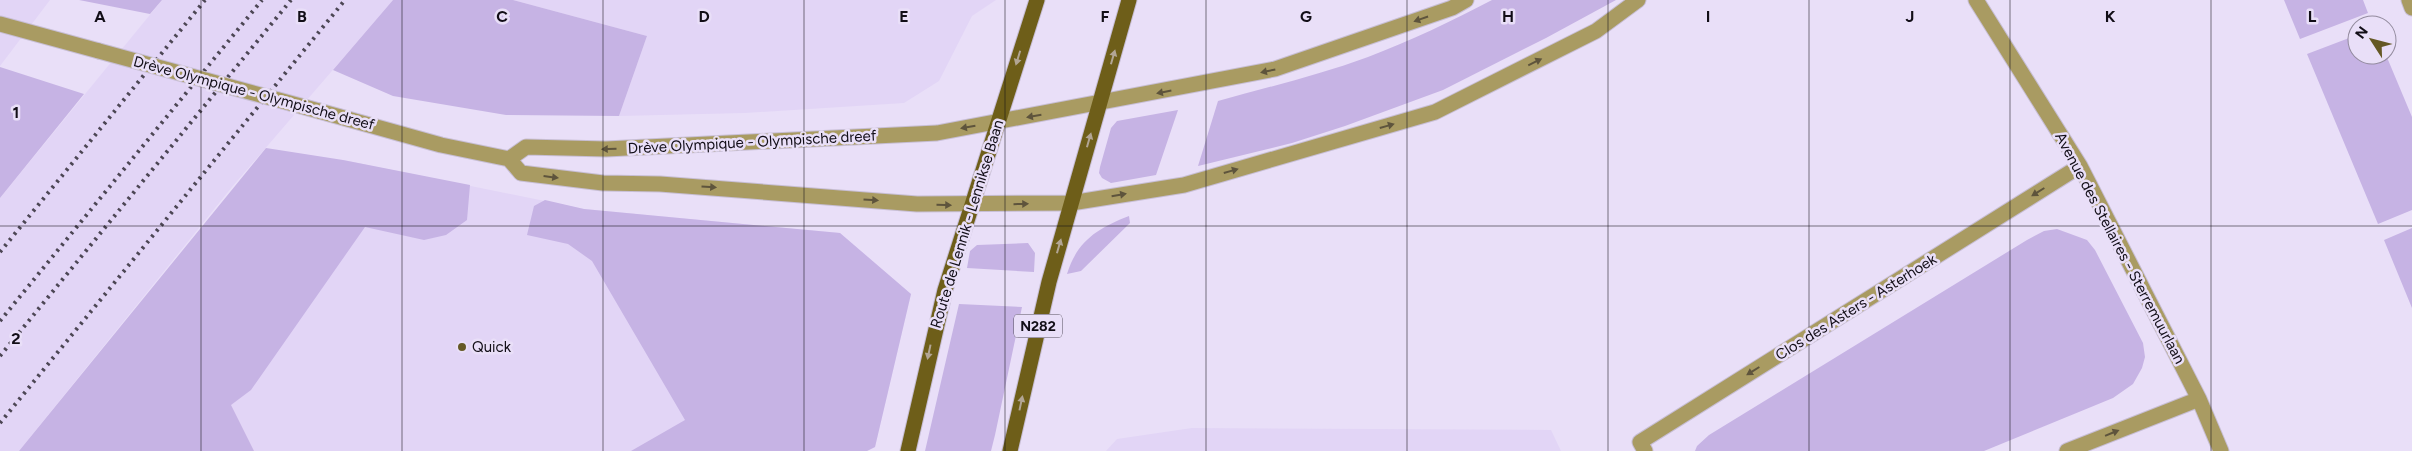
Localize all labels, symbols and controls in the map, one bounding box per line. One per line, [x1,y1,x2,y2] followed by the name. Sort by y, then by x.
[94,7,106,26] text: A
[297,7,307,26] text: B
[496,7,508,26] text: C
[698,7,710,26] text: D
[899,7,909,26] text: E
[1101,7,1110,26] text: F
[1300,7,1312,26] text: G
[1502,7,1514,26] text: H
[1706,7,1710,26] text: I
[1906,7,1914,26] text: J
[2105,7,2116,26] text: K
[2308,7,2317,26] text: L
[2347,15,2397,65] north arrow
[1414,16,1429,23] one-way arrow
[2352,23,2372,42] text: N
[1109,49,1117,64] one-way arrow
[1014,51,1022,66] one-way arrow
[131,52,377,134] street label: Drève Olympique - Olympische dreef
[1528,57,1543,66] one-way arrow
[1260,67,1275,75] one-way arrow
[1155,88,1171,96] one-way arrow
[13,103,19,122] text: 1
[1026,112,1042,120] one-way arrow
[927,118,1007,330] street label: Route de Lennik - Lennikse Baan
[1379,121,1394,129] one-way arrow
[959,124,975,132] one-way arrow
[627,126,877,157] street label: Drève Olympique - Olympische dreef
[2051,129,2189,367] street label: Avenue des Stellaires - Sterremuurlaan
[1086,132,1094,147] one-way arrow
[600,145,616,153] one-way arrow
[1223,167,1238,175] one-way arrow
[543,173,559,181] one-way arrow
[701,184,717,192] one-way arrow
[2032,187,2045,196] one-way arrow
[1112,191,1128,199] one-way arrow
[863,196,879,204] one-way arrow
[1013,200,1029,208] one-way arrow
[937,201,953,209] one-way arrow
[1055,238,1063,253] one-way arrow
[1772,250,1940,364] street label: Clos des Asters - Asterhoek
[1014,314,1062,338] road number: N282
[11,329,21,348] text: 2
[472,338,512,356] place label: Quick
[456,341,468,353] marker: Quick
[925,345,933,360] one-way arrow
[1746,367,1759,376] one-way arrow
[1017,396,1025,411] one-way arrow
[2105,429,2120,437] one-way arrow

